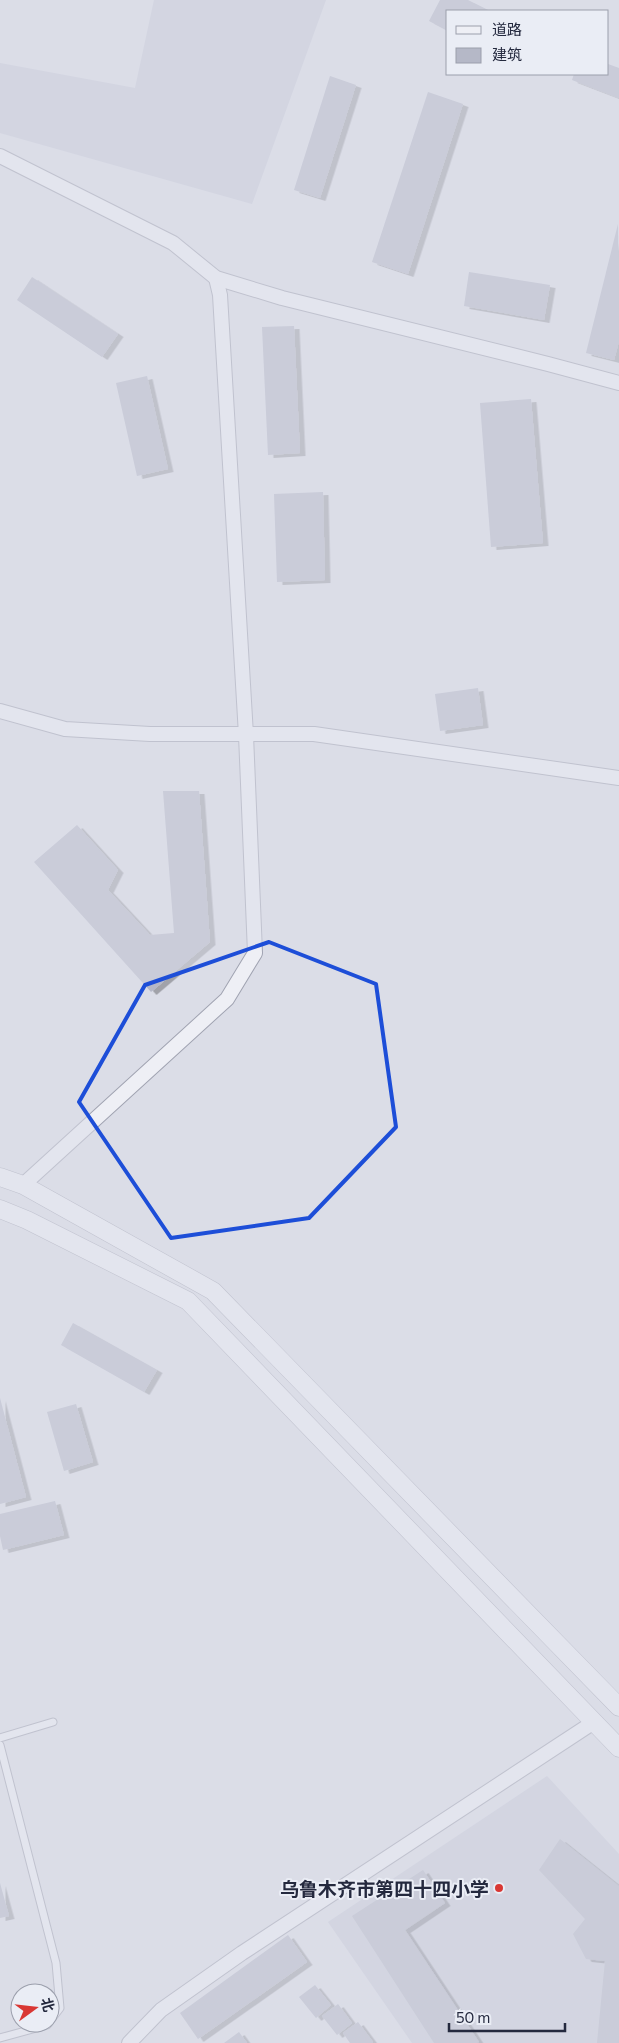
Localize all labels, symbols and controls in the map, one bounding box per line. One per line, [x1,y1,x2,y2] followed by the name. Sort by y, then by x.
[446,10,609,75] legend
[492,20,522,38] text: 道路
[492,45,522,63] text: 建筑
[280,1877,489,1900] place label: 乌鲁木齐市第四十四小学
[493,1882,505,1894] marker: 乌鲁木齐市第四十四小学
[10,1983,60,2033] north arrow
[38,1996,58,2013] text: 北
[449,2000,565,2032] scale bar
[456,2008,490,2026] text: 50 m

